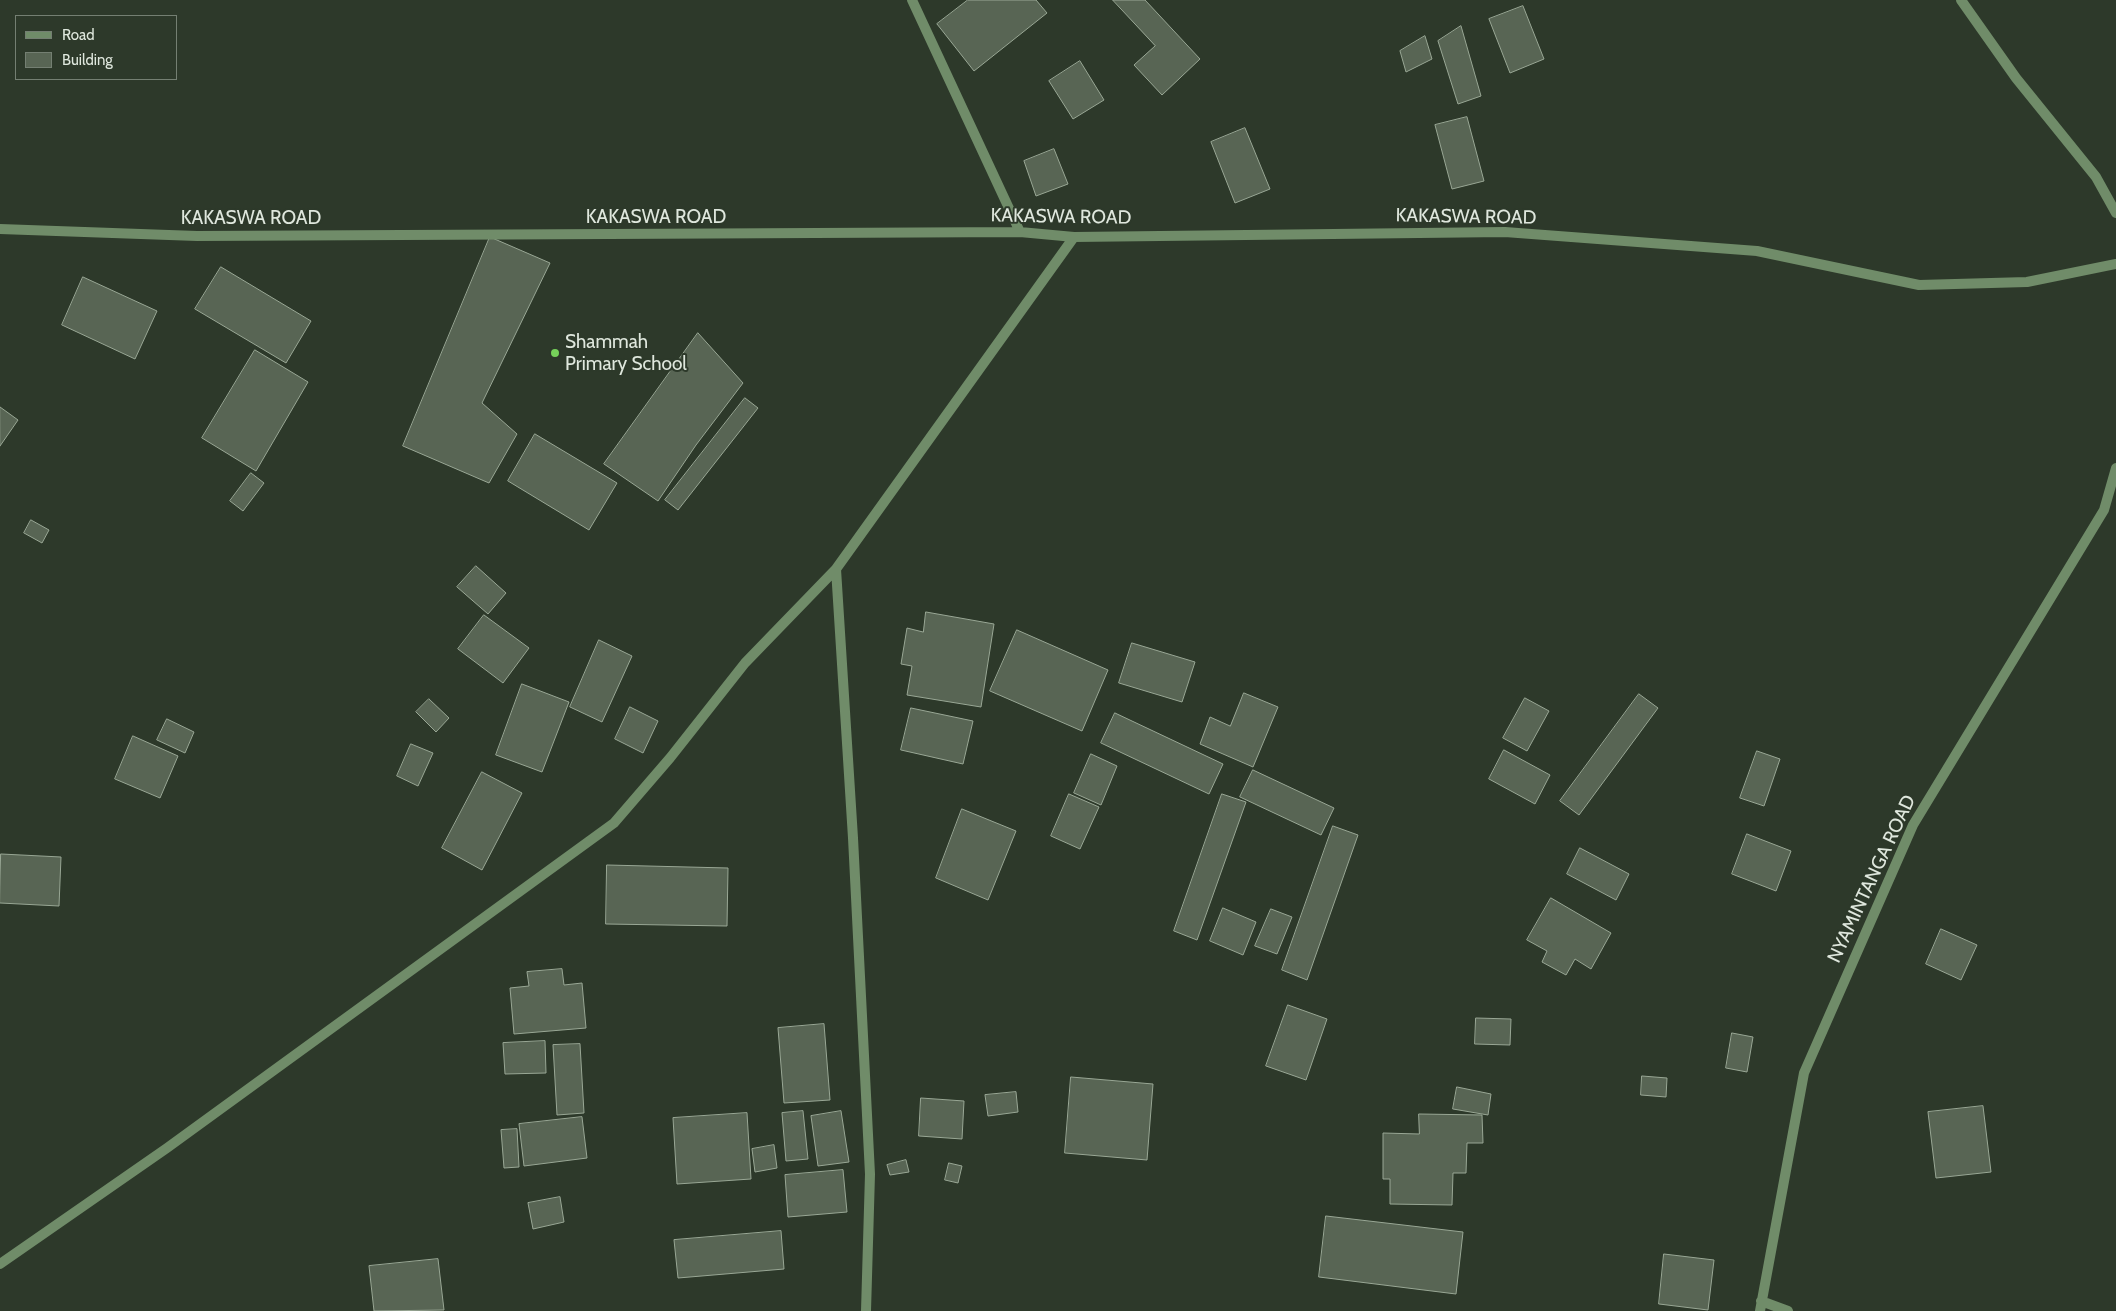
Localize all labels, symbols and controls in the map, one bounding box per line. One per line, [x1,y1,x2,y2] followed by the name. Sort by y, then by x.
[15,15,178,80] legend
[62,26,95,44] text: Road
[62,51,113,69] text: Building
[990,204,1132,230] street label: KAKASWA ROAD
[1395,204,1537,230] street label: KAKASWA ROAD
[586,206,726,228] street label: KAKASWA ROAD
[181,207,321,229] street label: KAKASWA ROAD
[565,331,687,375] place label: Shammah Primary School
[549,347,561,359] marker: Shammah Primary School
[1823,791,1921,967] street label: NYAMINTANGA ROAD

